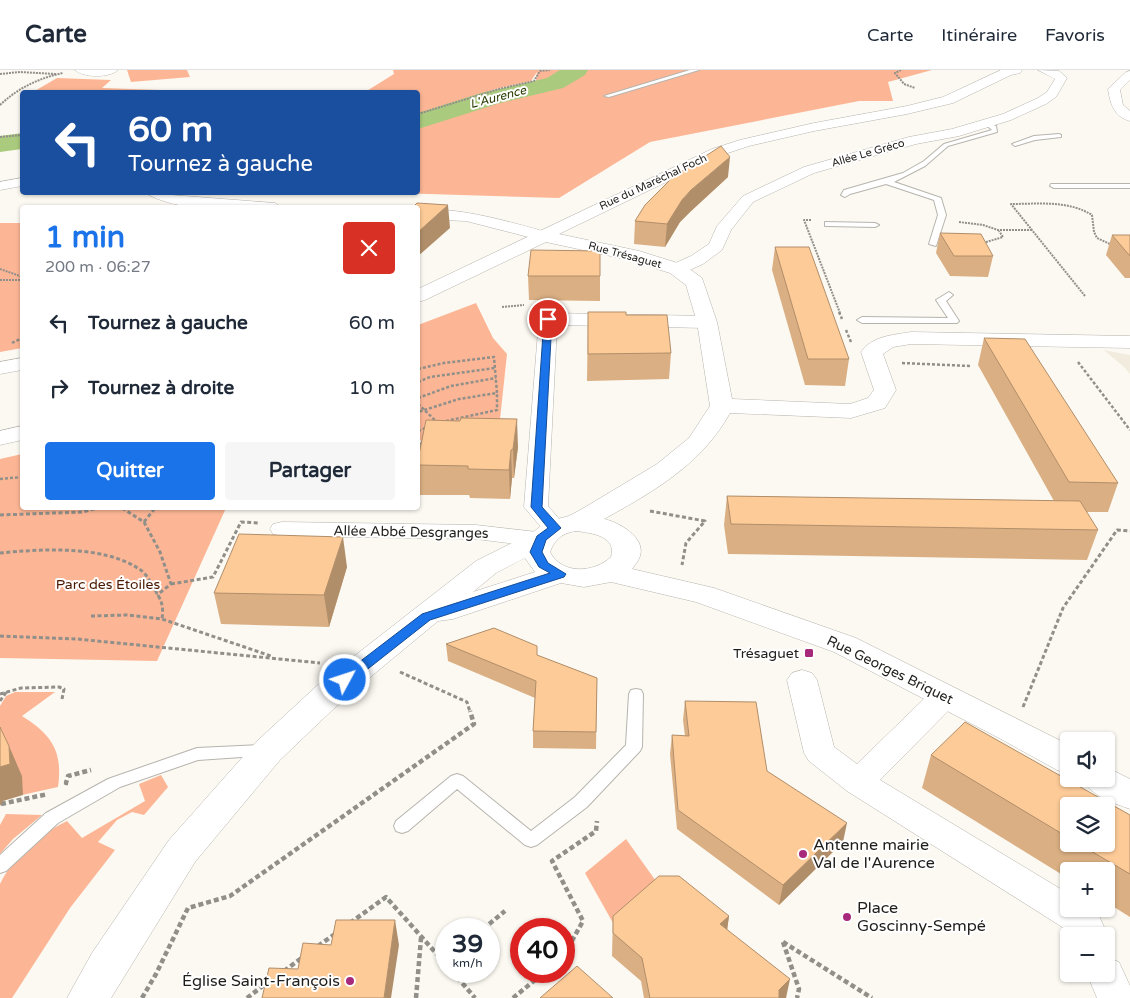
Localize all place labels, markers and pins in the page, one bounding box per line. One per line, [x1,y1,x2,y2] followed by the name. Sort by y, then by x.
[527,298,569,340] pin
[733,645,800,662] place label: Trésaguet
[803,647,815,659] marker: Trésaguet
[813,835,935,873] place label: Antenne mairie Val de l'Aurence
[797,848,809,860] marker: Antenne mairie Val de l'Aurence
[857,898,986,936] place label: Place Goscinny-Sempé
[841,911,853,923] marker: Place Goscinny-Sempé
[182,971,340,991] place label: Église Saint-François
[344,975,356,987] marker: Église Saint-François

